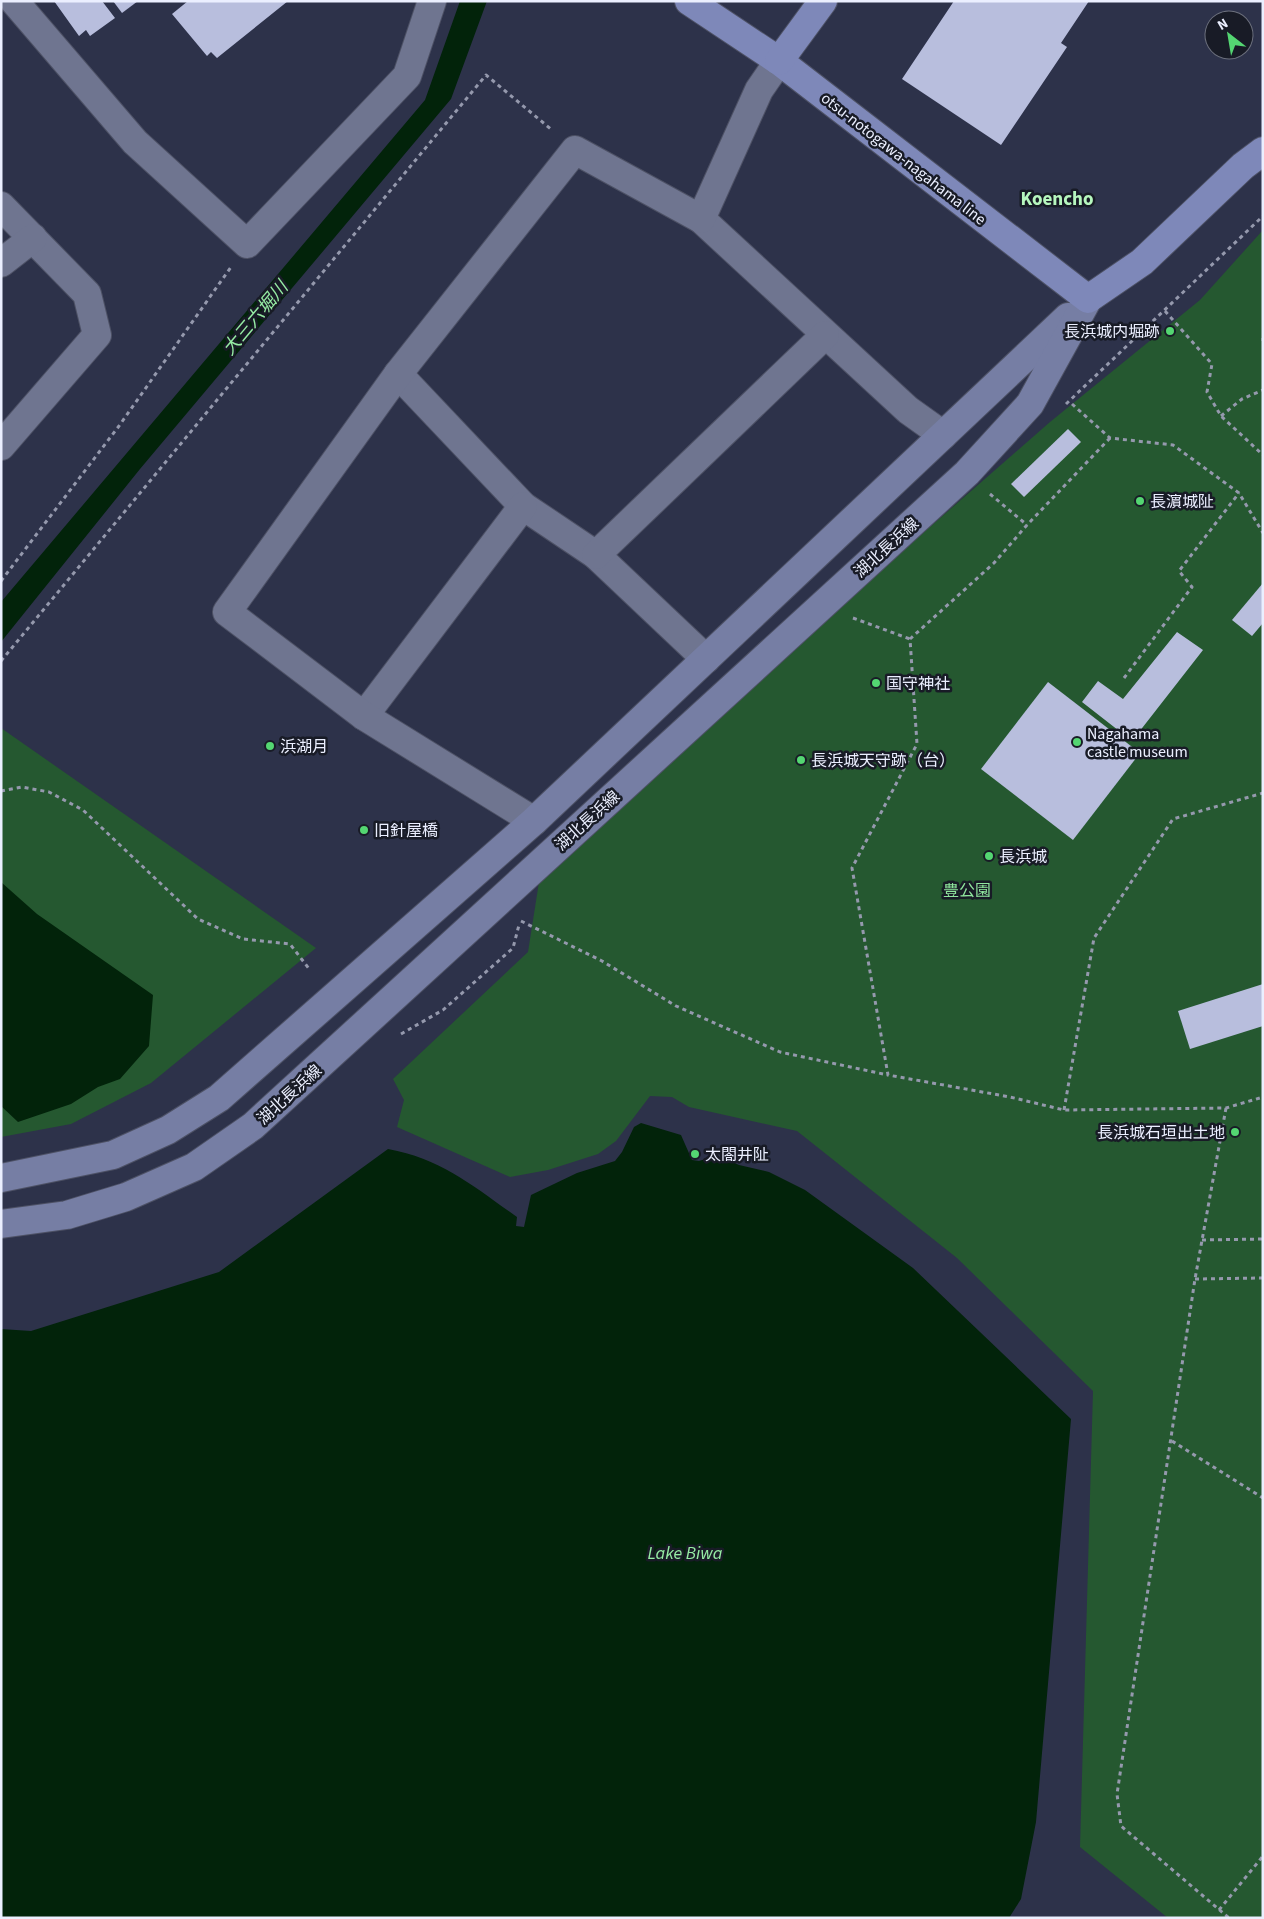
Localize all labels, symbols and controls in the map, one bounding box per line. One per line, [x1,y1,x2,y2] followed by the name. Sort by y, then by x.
[1204,10,1254,60] north arrow
[1214,14,1232,36] text: N
[816,87,991,230] street label: otsu-notogawa-nagahama line
[1021,186,1093,213] district label: Koencho
[217,274,295,361] water label: 大三六堀川
[1064,321,1160,343] place label: 長浜城内堀跡
[1164,325,1176,337] marker: 長浜城内堀跡
[1150,491,1214,513] place label: 長濵城阯
[1134,495,1146,507] marker: 長濵城阯
[850,513,924,583] street label: 湖北長浜線
[886,673,950,695] place label: 国守神社
[870,677,882,689] marker: 国守神社
[1087,723,1188,763] place label: Nagahama castle museum
[280,736,328,758] place label: 浜湖月
[1071,736,1083,748] marker: Nagahama castle museum
[264,740,276,752] marker: 浜湖月
[811,750,955,772] place label: 長浜城天守跡（台）
[795,754,807,766] marker: 長浜城天守跡（台）
[551,786,625,856] street label: 湖北長浜線
[374,820,438,842] place label: 旧針屋橋
[358,824,370,836] marker: 旧針屋橋
[999,846,1047,868] place label: 長浜城
[983,850,995,862] marker: 長浜城
[943,880,991,902] park label: 豊公園
[253,1060,327,1130] street label: 湖北長浜線
[1097,1122,1225,1144] place label: 長浜城石垣出土地
[1229,1126,1241,1138] marker: 長浜城石垣出土地
[705,1144,769,1166] place label: 太閤井阯
[689,1148,701,1160] marker: 太閤井阯
[647,1541,723,1566] water label: Lake Biwa

